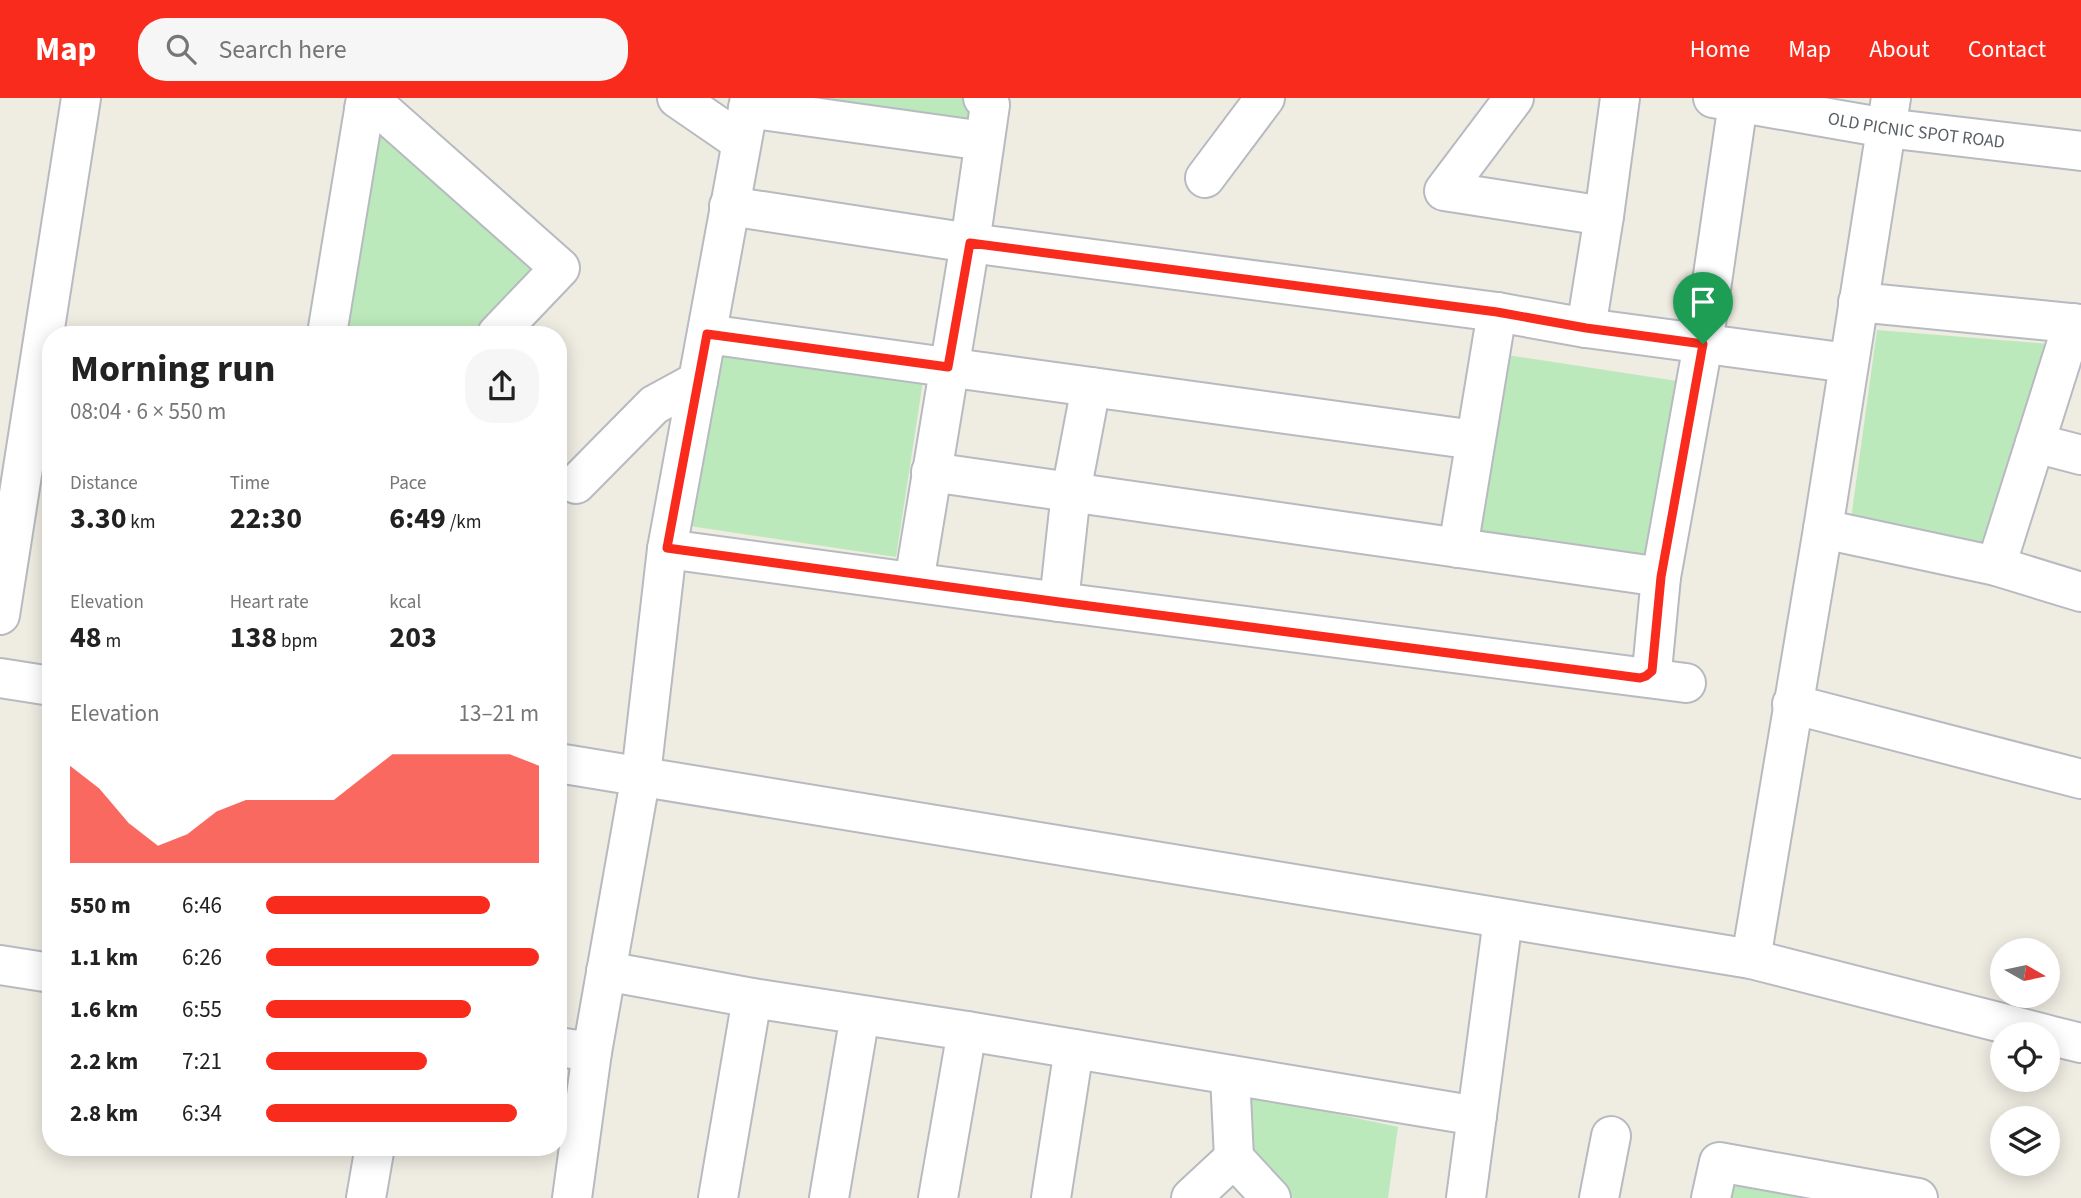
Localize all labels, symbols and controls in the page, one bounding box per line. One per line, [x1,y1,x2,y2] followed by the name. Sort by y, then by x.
[138,18,628,81] search box
[35,26,96,73] text: Map
[162,30,200,68] icon: search
[218,31,347,68] text: Search here
[1690,32,1750,67] text: Home
[1788,32,1831,67] text: Map
[1869,32,1930,67] text: About
[1968,32,2046,67] text: Contact
[1826,106,2006,154] street label: OLD PICNIC SPOT ROAD
[1673,272,1733,344] pin
[1684,283,1722,321] icon: arrive
[70,342,275,396] text: Morning run
[465,349,539,423] button: share
[70,395,226,428] text: 08:04 · 6 × 550 m
[70,470,138,497] text: Distance
[230,470,270,497] text: Time
[389,470,427,497] text: Pace
[70,497,127,540] text: 3.30
[230,497,302,540] text: 22:30
[389,497,446,540] text: 6:49
[127,509,156,536] text: km
[446,509,481,536] text: /km
[70,589,144,616] text: Elevation
[230,589,309,616] text: Heart rate
[389,589,421,616] text: kcal
[70,616,102,659] text: 48
[230,616,277,659] text: 138
[389,616,437,659] text: 203
[102,628,121,655] text: m
[277,628,318,655] text: bpm
[70,697,160,730] text: Elevation
[459,697,539,730] text: 13–21 m
[70,889,131,922] text: 550 m
[182,889,222,922] text: 6:46
[1990,938,2060,1008] north arrow
[1990,938,2060,1176] map controls
[70,941,138,974] text: 1.1 km
[182,941,222,974] text: 6:26
[70,993,138,1026] text: 1.6 km
[182,993,222,1026] text: 6:55
[1990,1022,2060,1092] button: locate
[70,1045,138,1078] text: 2.2 km
[182,1045,222,1078] text: 7:21
[70,1097,138,1130] text: 2.8 km
[182,1097,222,1130] text: 6:34
[1990,1106,2060,1176] button: layers

